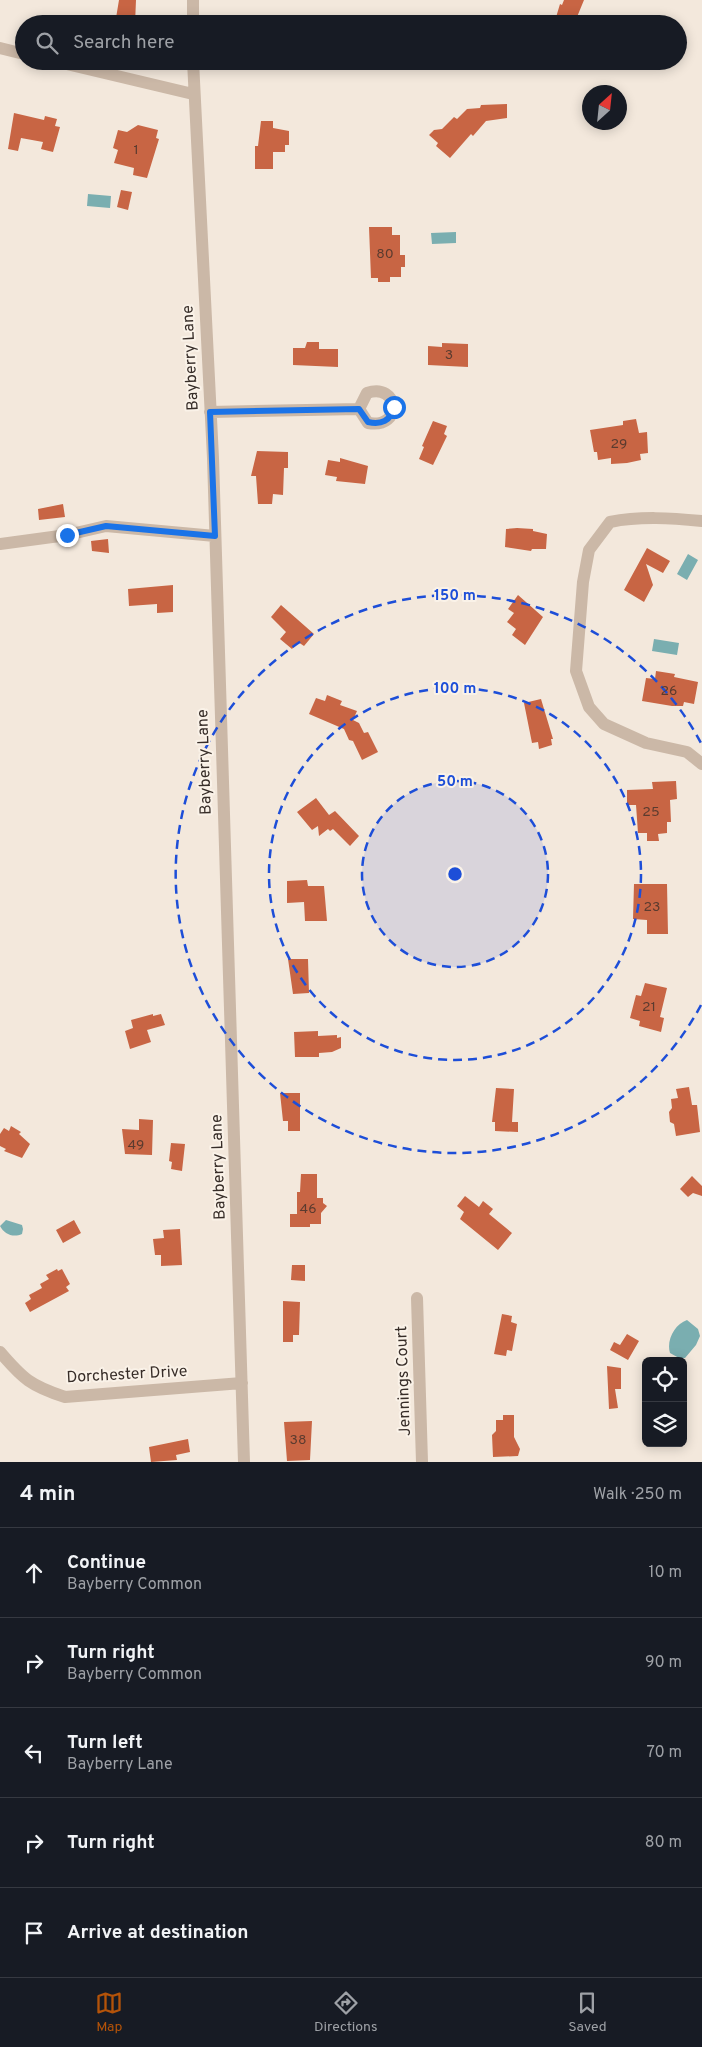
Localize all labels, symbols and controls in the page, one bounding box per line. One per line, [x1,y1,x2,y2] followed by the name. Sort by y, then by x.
[15,15,687,70] search box
[33,29,61,57] icon: search
[73,31,175,55] text: Search here
[582,85,627,130] north arrow
[133,142,139,159] house number: 1
[376,246,394,263] house number: 80
[178,305,204,411] street label: Bayberry Lane
[445,347,453,364] house number: 3
[383,396,406,419] route start
[611,436,627,453] house number: 29
[56,524,79,547] route end
[434,587,476,606] text: 150 m
[434,680,476,699] text: 100 m
[661,683,677,700] house number: 26
[193,709,217,815] street label: Bayberry Lane
[437,773,473,792] text: 50 m
[642,804,660,821] house number: 25
[446,865,464,883] centre of rings
[644,899,661,916] house number: 23
[642,999,656,1016] house number: 21
[207,1114,231,1220] street label: Bayberry Lane
[128,1137,144,1154] house number: 49
[299,1201,317,1218] house number: 46
[392,1326,416,1436] street label: Jennings Court
[642,1357,687,1447] map controls
[642,1357,687,1402] button: locate
[66,1362,188,1388] street label: Dorchester Drive
[642,1402,687,1447] button: layers
[290,1432,306,1449] house number: 38
[20,1481,76,1508] text: 4 min
[593,1485,682,1505] text: Walk · 250 m
[67,1551,146,1575] text: Continue
[20,1559,48,1587] icon: ahead
[648,1563,682,1583] text: 10 m
[67,1575,202,1595] text: Bayberry Common
[67,1641,155,1665] text: Turn right
[20,1649,48,1677] icon: right
[645,1653,682,1673] text: 90 m
[67,1665,202,1685] text: Bayberry Common
[67,1731,143,1755] text: Turn left
[20,1739,48,1767] icon: left
[647,1743,682,1763] text: 70 m
[67,1755,173,1775] text: Bayberry Lane
[20,1829,48,1857] icon: right
[67,1831,155,1855] text: Turn right
[645,1833,682,1853] text: 80 m
[20,1919,48,1947] icon: arrive
[67,1921,248,1945] text: Arrive at destination
[95,1989,123,2036] tab: Map
[314,1989,378,2036] tab: Directions
[568,1989,607,2036] tab: Saved

